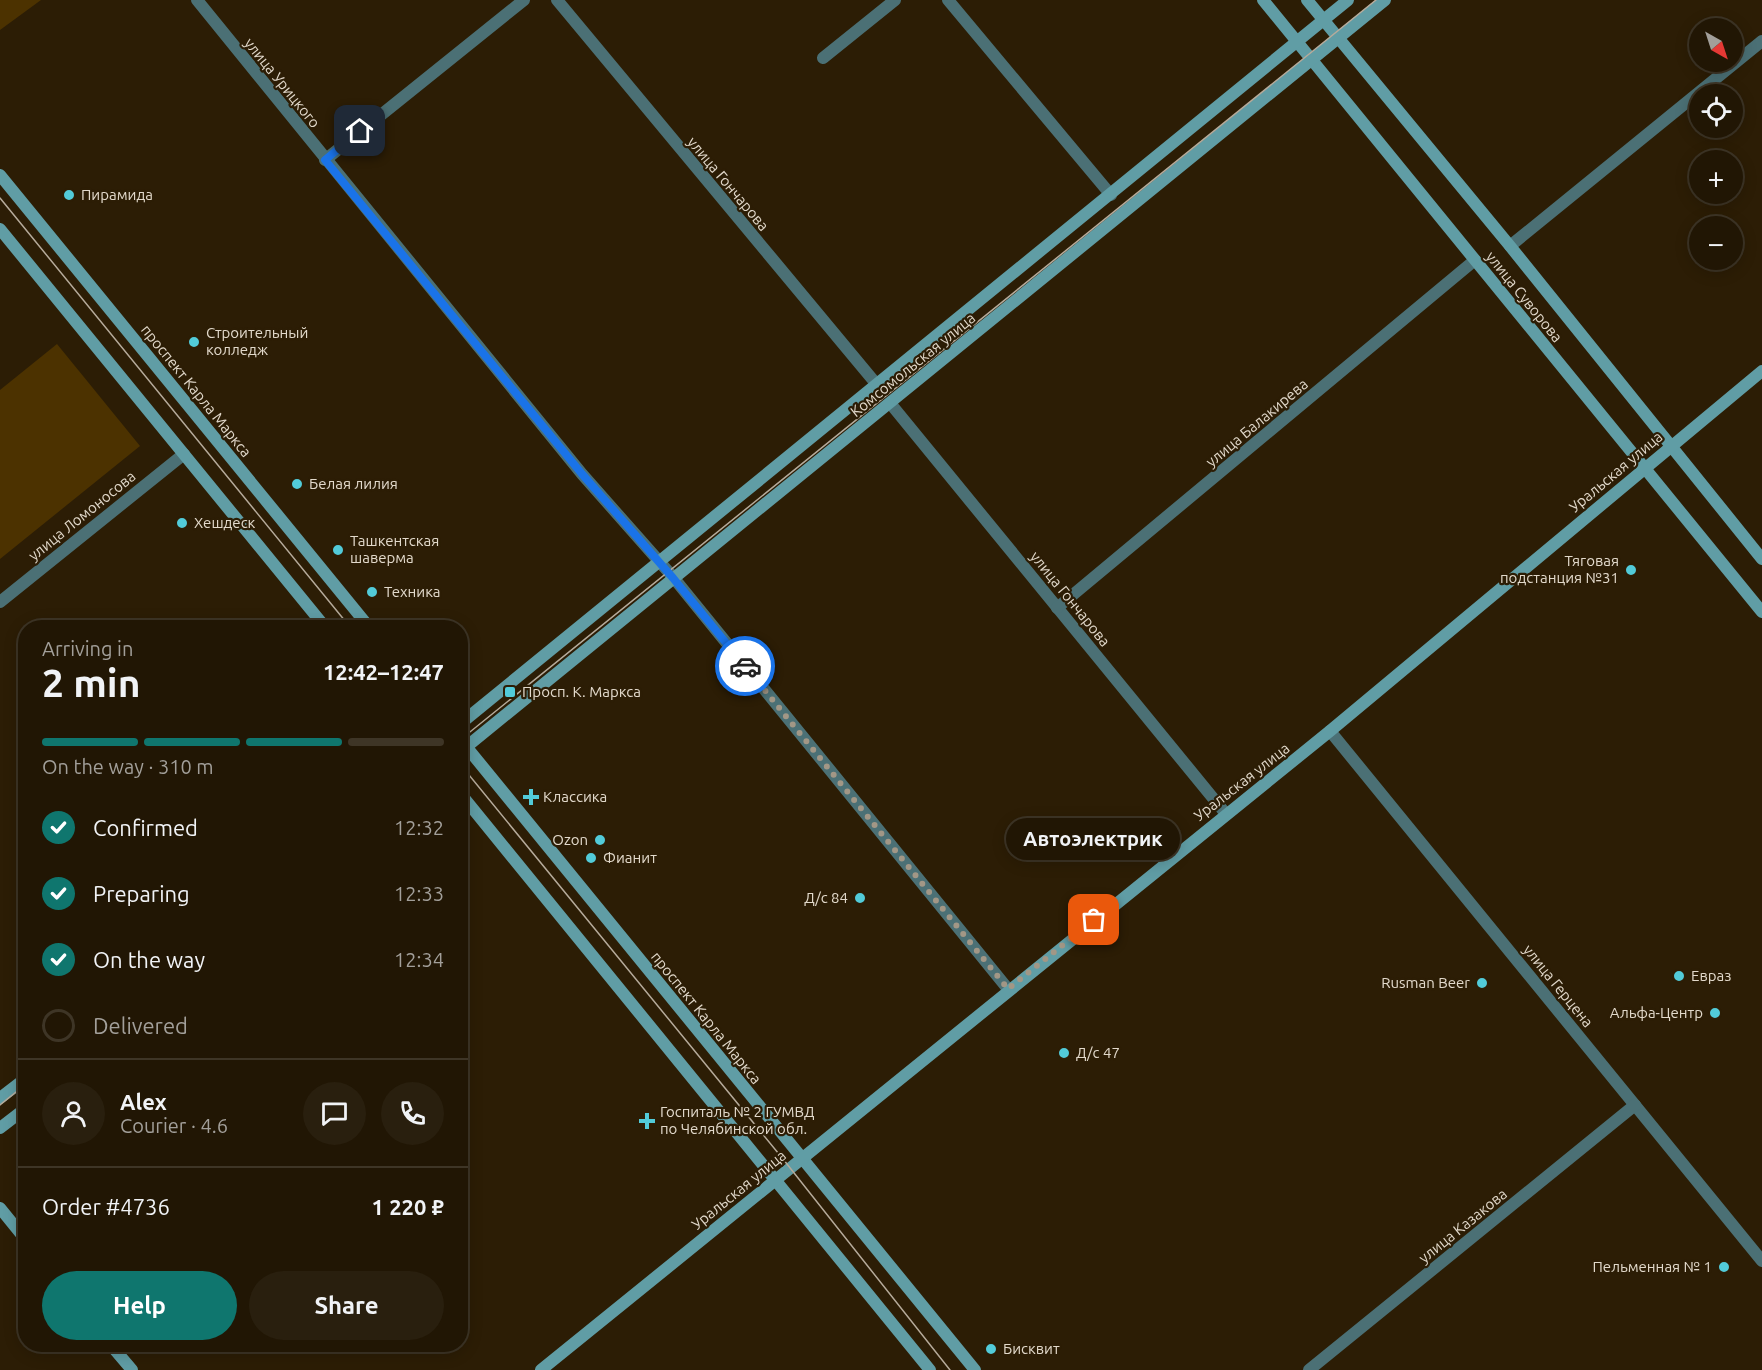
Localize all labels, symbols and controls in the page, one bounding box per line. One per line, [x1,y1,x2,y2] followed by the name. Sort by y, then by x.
[1689,18,1743,72] north arrow
[1689,18,1743,270] map controls
[241,35,324,131] street label: улица Урицкого
[1689,84,1743,138] button: locate
[334,105,385,156] pin
[343,114,376,147] icon: home
[684,133,773,234] street label: улица Гончарова
[1689,150,1743,204] button: +
[81,186,153,203] place label: Пирамида
[62,188,76,202] marker: Пирамида
[1689,216,1743,270] button: −
[1483,248,1566,345] street label: улица Суворова
[847,309,978,420] street label: Комсомольская улица
[138,321,255,460] street label: проспект Карла Маркса
[206,324,308,358] place label: Строительный колледж
[187,335,201,349] marker: Строительный колледж
[1202,375,1311,470] street label: улица Балакирева
[1566,428,1666,516] street label: Уральская улица
[25,467,139,564] street label: улица Ломоносова
[309,475,398,492] place label: Белая лилия
[290,477,304,491] marker: Белая лилия
[194,514,256,531] place label: Хешдеск
[175,516,189,530] marker: Хешдеск
[350,532,439,566] place label: Ташкентская шаверма
[331,543,345,557] marker: Ташкентская шаверма
[1027,548,1114,650] street label: улица Гончарова
[1500,552,1619,586] place label: Тяговая подстанция №31
[1624,563,1638,577] marker: Тяговая подстанция №31
[384,583,441,600] place label: Техника
[365,585,379,599] marker: Техника
[715,636,775,696] courier
[42,637,133,660] text: Arriving in
[729,650,762,683] icon: car
[323,659,444,684] text: 12:42–12:47
[42,661,141,704] text: 2 min
[522,683,641,700] place label: Просп. К. Маркса
[503,685,517,699] marker: Просп. К. Маркса
[1191,739,1293,824] street label: Уральская улица
[42,755,214,778] text: On the way · 310 m
[543,788,607,805] place label: Классика
[524,790,538,804] marker: Классика
[42,811,75,844] icon: check
[93,815,198,840] text: Confirmed
[394,816,444,839] text: 12:32
[1007,818,1181,860] callout: Автоэлектрик
[1023,827,1163,850] text: Автоэлектрик
[552,831,588,848] place label: Ozon
[593,833,607,847] marker: Ozon
[603,849,657,866] place label: Фианит
[584,851,598,865] marker: Фианит
[42,877,75,910] icon: check
[93,881,190,906] text: Preparing
[394,882,444,905] text: 12:33
[804,889,848,906] place label: Д/с 84
[853,891,867,905] marker: Д/с 84
[1068,894,1119,945] pin
[1077,903,1110,936] icon: bag
[1520,941,1597,1030] street label: улица Герцена
[42,943,75,976] icon: check
[93,947,205,972] text: On the way
[394,948,444,971] text: 12:34
[648,948,765,1087] street label: проспект Карла Маркса
[1691,967,1731,984] place label: Евраз
[1672,969,1686,983] marker: Евраз
[1381,974,1470,991] place label: Rusman Beer
[1475,976,1489,990] marker: Rusman Beer
[1610,1004,1703,1021] place label: Альфа-Центр
[1708,1006,1722,1020] marker: Альфа-Центр
[93,1013,188,1038] text: Delivered
[1076,1044,1120,1061] place label: Д/с 47
[1057,1046,1071,1060] marker: Д/с 47
[42,1082,105,1145] button: person
[303,1082,366,1145] button: chat
[381,1082,444,1145] button: phone
[120,1089,167,1114] text: Alex
[660,1103,815,1137] place label: Госпиталь № 2 ГУМВД по Челябинской обл.
[638,1112,656,1130] marker: Госпиталь № 2 ГУМВД по Челябинской обл.
[120,1114,228,1137] text: Courier · 4.6
[688,1146,789,1233] street label: Уральская улица
[1415,1185,1510,1266] street label: улица Казакова
[42,1194,170,1219] text: Order #4736
[372,1194,444,1219] text: 1 220 ₽
[1593,1258,1712,1275] place label: Пельменная № 1
[1717,1260,1731,1274] marker: Пельменная № 1
[42,1271,237,1340] button: Help
[249,1271,444,1340] button: Share
[1003,1340,1060,1357] place label: Бисквит
[984,1342,998,1356] marker: Бисквит

